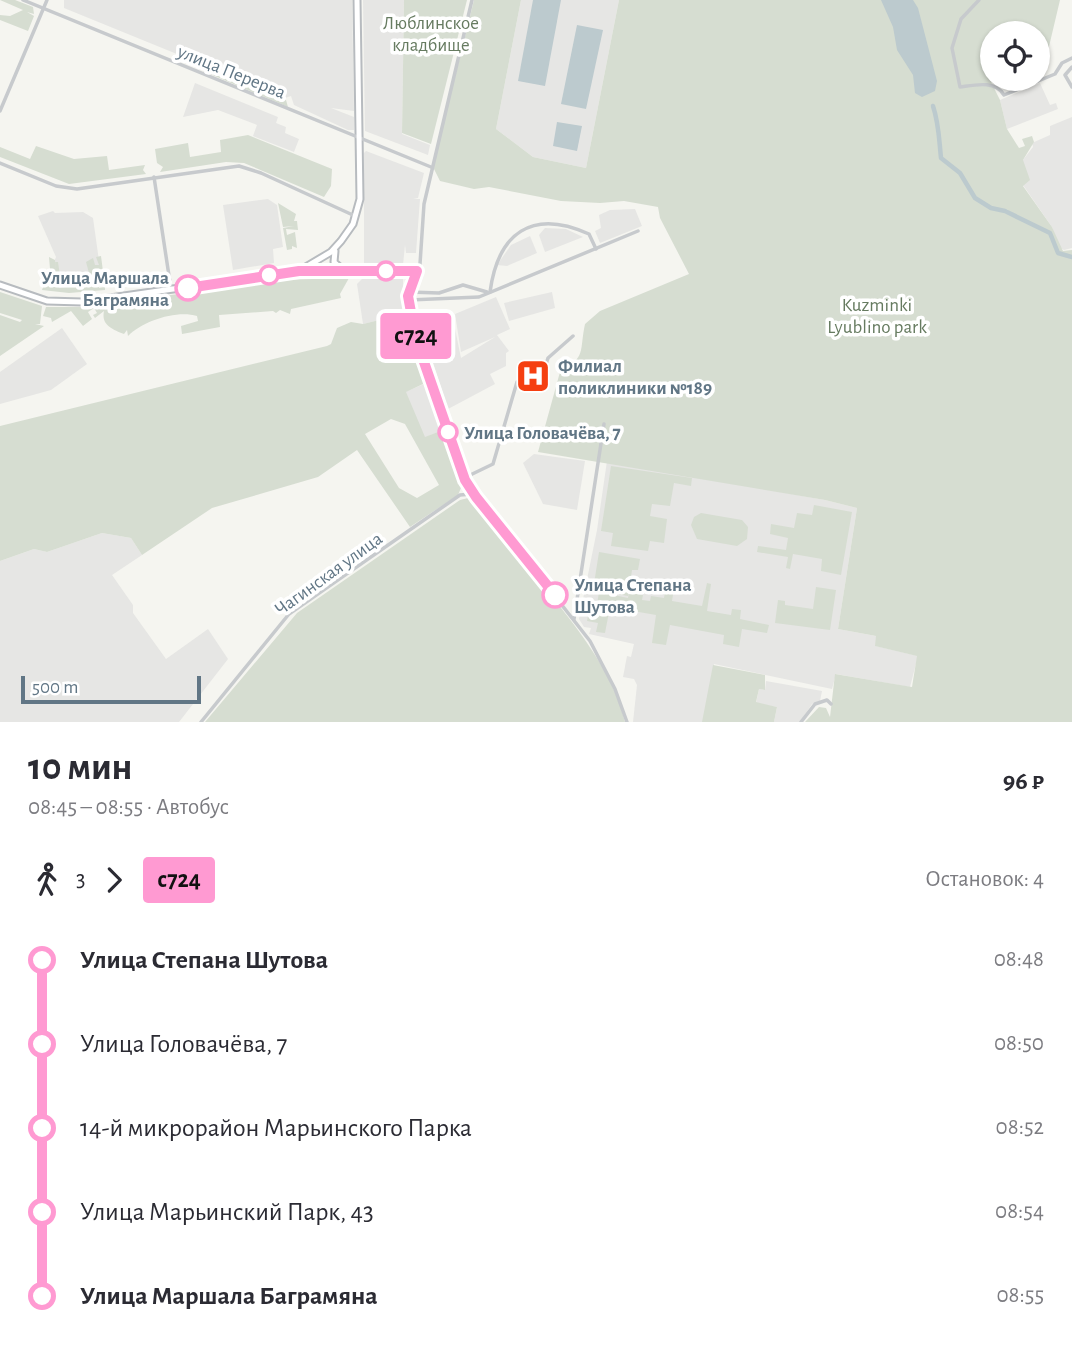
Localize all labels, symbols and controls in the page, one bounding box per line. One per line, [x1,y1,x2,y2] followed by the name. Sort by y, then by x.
[383,14,479,55] park label: Люблинское кладбище
[980,21,1050,91] map controls
[980,21,1050,91] button: locate
[174,42,288,103] street label: улица Перерва
[376,261,396,281] unlabelled marker
[259,265,279,285] unlabelled marker
[41,269,169,310] place label: Улица Маршала Баграмяна
[175,275,201,301] marker: Улица Маршала Баграмяна
[827,296,927,337] park label: Kuzminki Lyublino park
[367,313,465,359] line badge: с724
[394,324,438,348] text: с724
[514,357,552,395] hospital icon: Филиал поликлиники №189
[558,357,712,398] place label: Филиал поликлиники №189
[438,422,458,442] marker: Улица Головачёва, 7
[464,424,621,443] place label: Улица Головачёва, 7
[272,529,386,619] street label: Чагинская улица
[574,576,691,617] place label: Улица Степана Шутова
[542,582,568,608] marker: Улица Степана Шутова
[21,673,201,705] scale bar
[32,678,78,697] text: 500 m
[28,749,133,787] text: 10 мин
[1003,768,1044,794] text: 96 ₽
[28,796,229,819] text: 08:45 – 08:55 · Автобус
[28,861,66,899] icon: walk
[95,861,133,899] icon: forward
[76,868,85,891] text: 3
[157,868,201,892] text: с724
[925,868,1044,891] text: Остановок: 4
[80,947,328,973] text: Улица Степана Шутова
[994,948,1044,971] text: 08:48
[80,1031,287,1057] text: Улица Головачёва, 7
[994,1032,1044,1055] text: 08:50
[80,1115,472,1141] text: 14-й микрорайон Марьинского Парка
[996,1116,1044,1139] text: 08:52
[80,1199,374,1225] text: Улица Марьинский Парк, 43
[995,1200,1044,1223] text: 08:54
[80,1283,378,1309] text: Улица Маршала Баграмяна
[996,1284,1044,1307] text: 08:55

